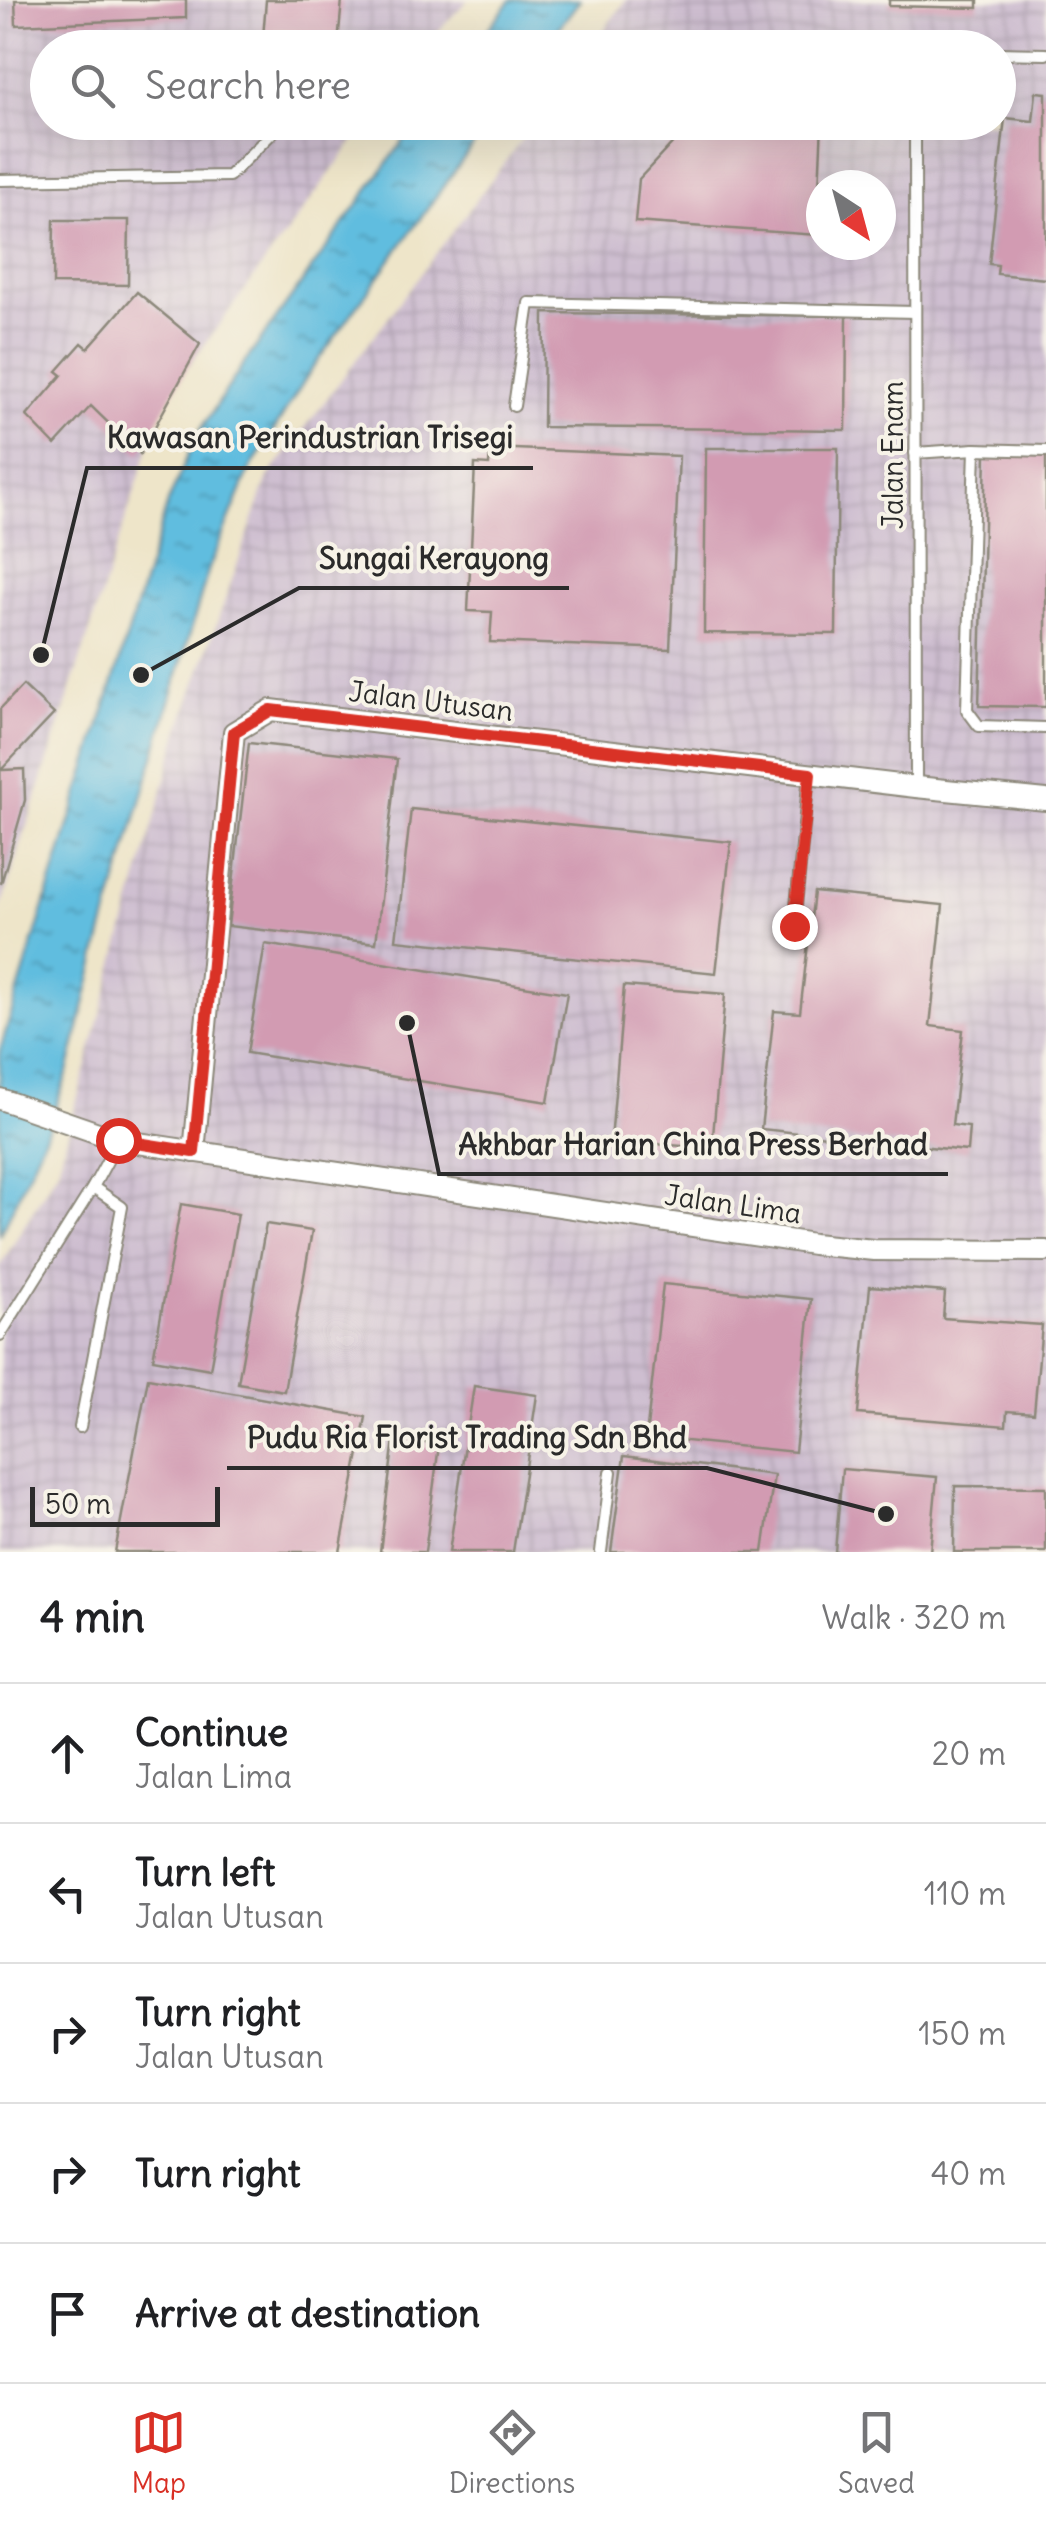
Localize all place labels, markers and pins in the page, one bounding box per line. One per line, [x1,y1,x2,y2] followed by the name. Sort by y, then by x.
[87,408,533,468] callout: Kawasan Perindustrian Trisegi
[299,528,569,588] callout: Sungai Kerayong
[439,1114,948,1174] callout: Akhbar Harian China Press Berhad
[227,1408,707,1468] callout: Pudu Ria Florist Trading Sdn Bhd

